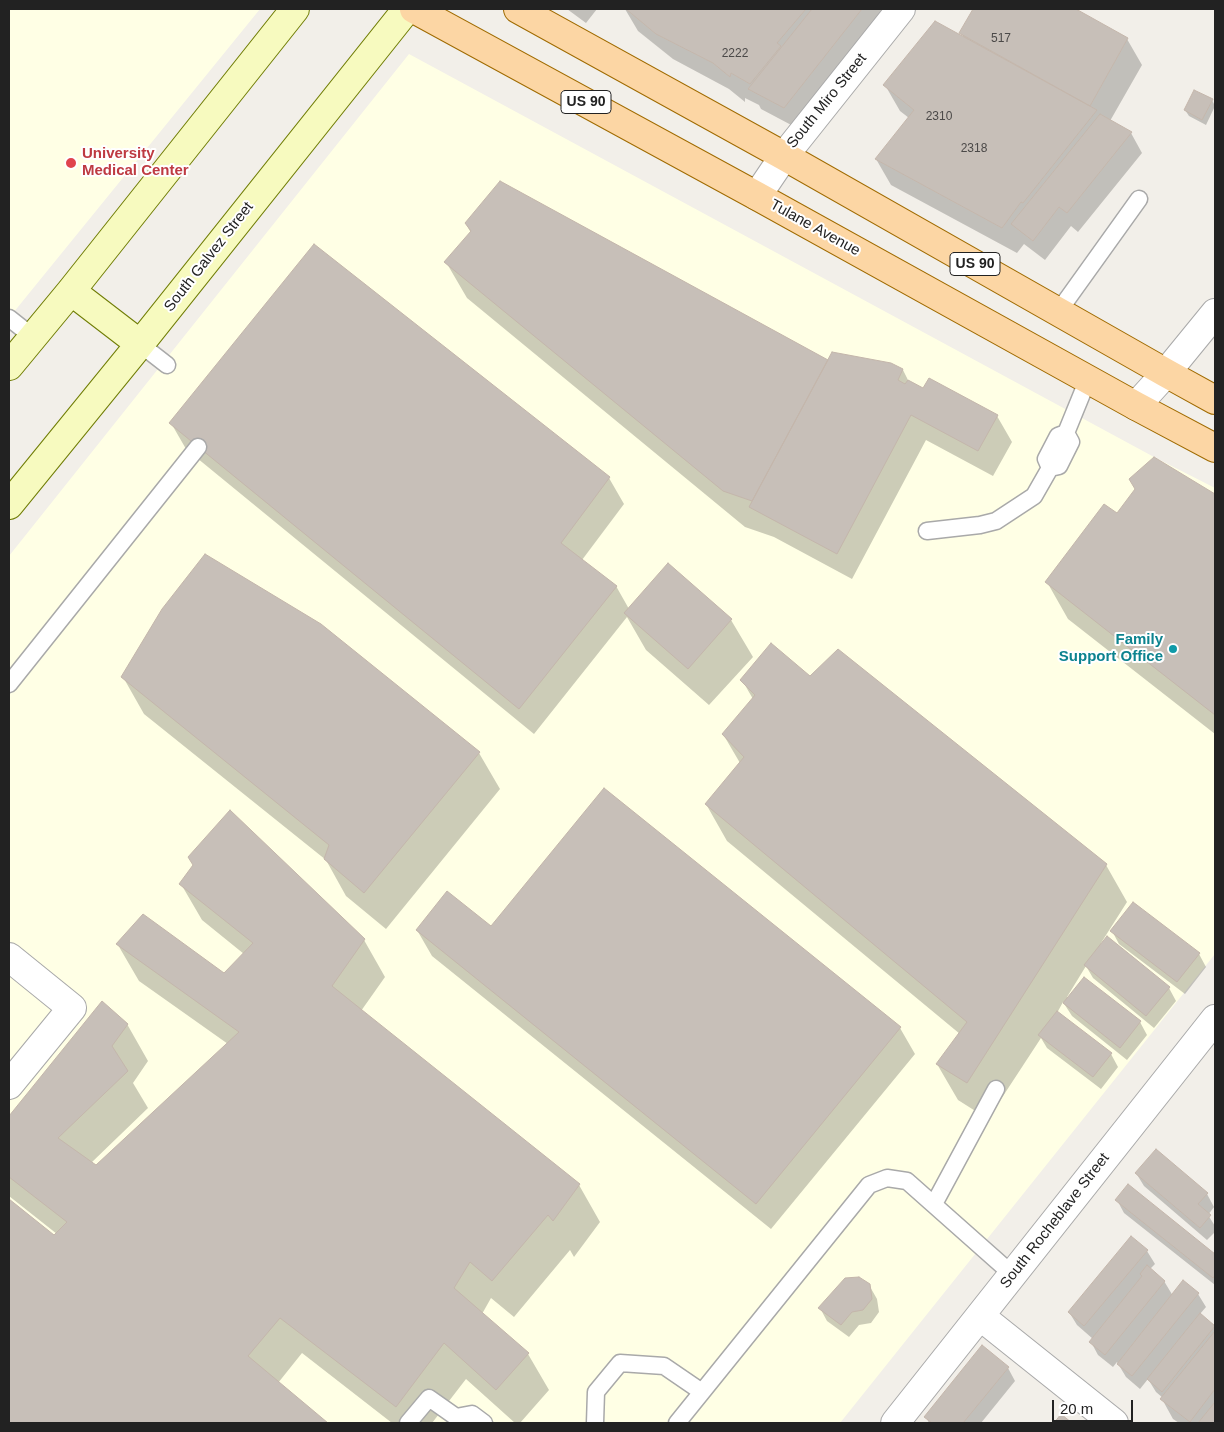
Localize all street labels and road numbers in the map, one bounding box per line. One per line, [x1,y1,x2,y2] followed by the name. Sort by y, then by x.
[783,50,871,152] street label: South Miro Street
[561,90,611,114] road number: US 90
[767,196,863,260] street label: Tulane Avenue
[161,199,257,315] street label: South Galvez Street
[950,252,1000,276] road number: US 90
[997,1150,1113,1292] street label: South Rocheblave Street

